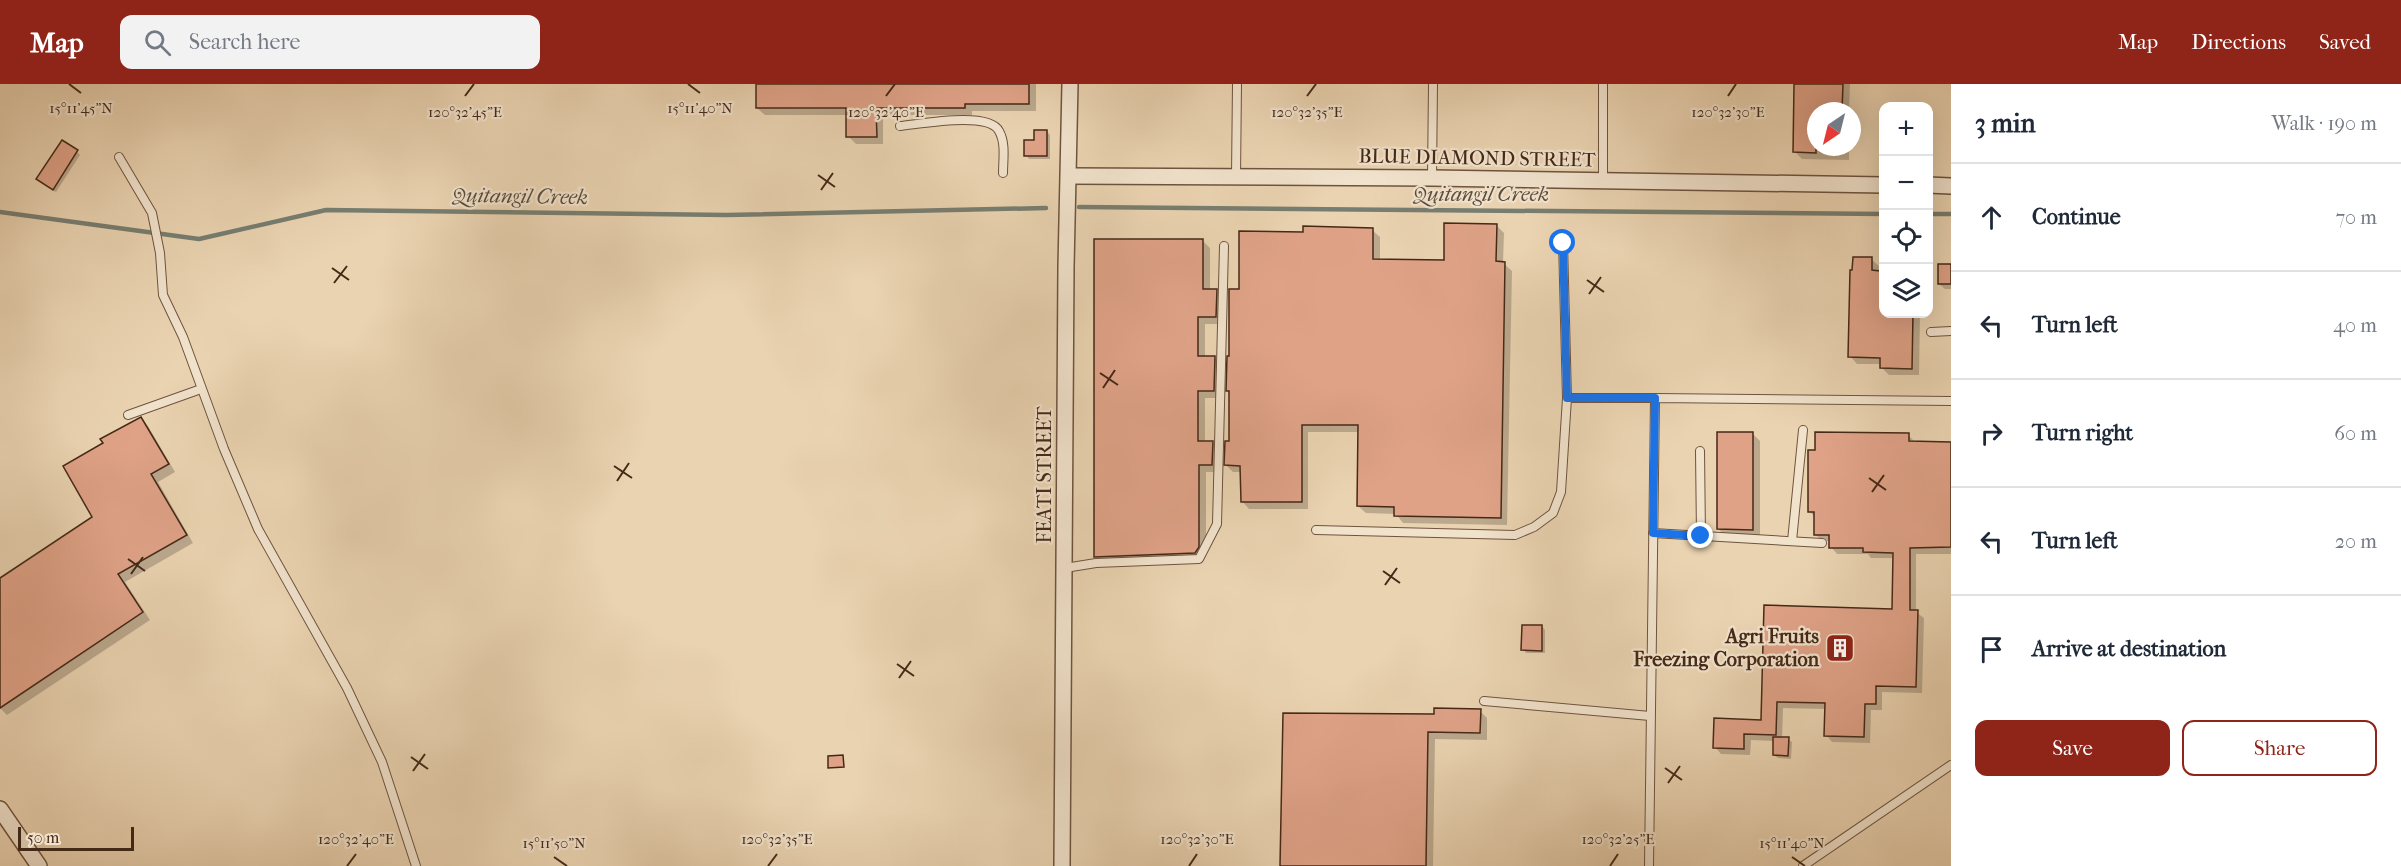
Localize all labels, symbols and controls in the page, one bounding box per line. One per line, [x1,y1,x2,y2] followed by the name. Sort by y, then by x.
[120,15,540,69] search box
[30,26,84,59] text: Map
[141,26,174,59] icon: search
[189,29,300,55] text: Search here
[2118,30,2158,54] text: Map
[2191,30,2286,54] text: Directions
[2319,30,2371,54] text: Saved
[49,99,113,117] text: 15°11'45"N
[667,99,733,117] text: 15°11'40"N
[1807,102,1861,156] north arrow
[1879,102,1933,318] map controls
[1879,102,1933,156] button: +
[428,103,502,121] text: 120°32'45"E
[848,103,924,121] text: 120°32'40"E
[1271,103,1343,121] text: 120°32'35"E
[1691,103,1765,121] text: 120°32'30"E
[1975,108,2036,139] text: 3 min
[2271,112,2377,135] text: Walk · 190 m
[1358,144,1596,172] street label: BLUE DIAMOND STREET
[1879,156,1933,210] button: −
[1412,182,1549,207] water label: Quitangil Creek
[451,183,588,210] water label: Quitangil Creek
[1975,201,2008,234] icon: ahead
[2032,204,2121,230] text: Continue
[2335,206,2377,229] text: 70 m
[1879,210,1933,264] button: locate
[1549,229,1575,255] route start
[1879,264,1933,318] button: layers
[1975,309,2008,342] icon: left
[2032,312,2118,338] text: Turn left
[2333,314,2377,337] text: 40 m
[1033,406,1056,544] street label: FEATI STREET
[1975,417,2008,450] icon: right
[2032,420,2133,446] text: Turn right
[2334,422,2377,445] text: 60 m
[1687,522,1713,548] route end
[1975,525,2008,558] icon: left
[2032,528,2118,554] text: Turn left
[2335,530,2377,553] text: 20 m
[1632,625,1820,671] place label: Agri Fruits Freezing Corporation
[1824,632,1856,664] building icon: Agri Fruits Freezing Corporation
[1975,633,2008,666] icon: arrive
[2032,636,2226,662] text: Arrive at destination
[1975,720,2170,776] button: Save
[2182,720,2377,776] button: Share
[18,824,134,852] scale bar
[27,828,59,847] text: 50 m
[318,830,394,848] text: 120°32'40"E
[741,830,813,848] text: 120°32'35"E
[1160,830,1234,848] text: 120°32'30"E
[1581,830,1655,848] text: 120°32'25"E
[522,834,586,852] text: 15°11'50"N
[1759,834,1825,852] text: 15°11'40"N

